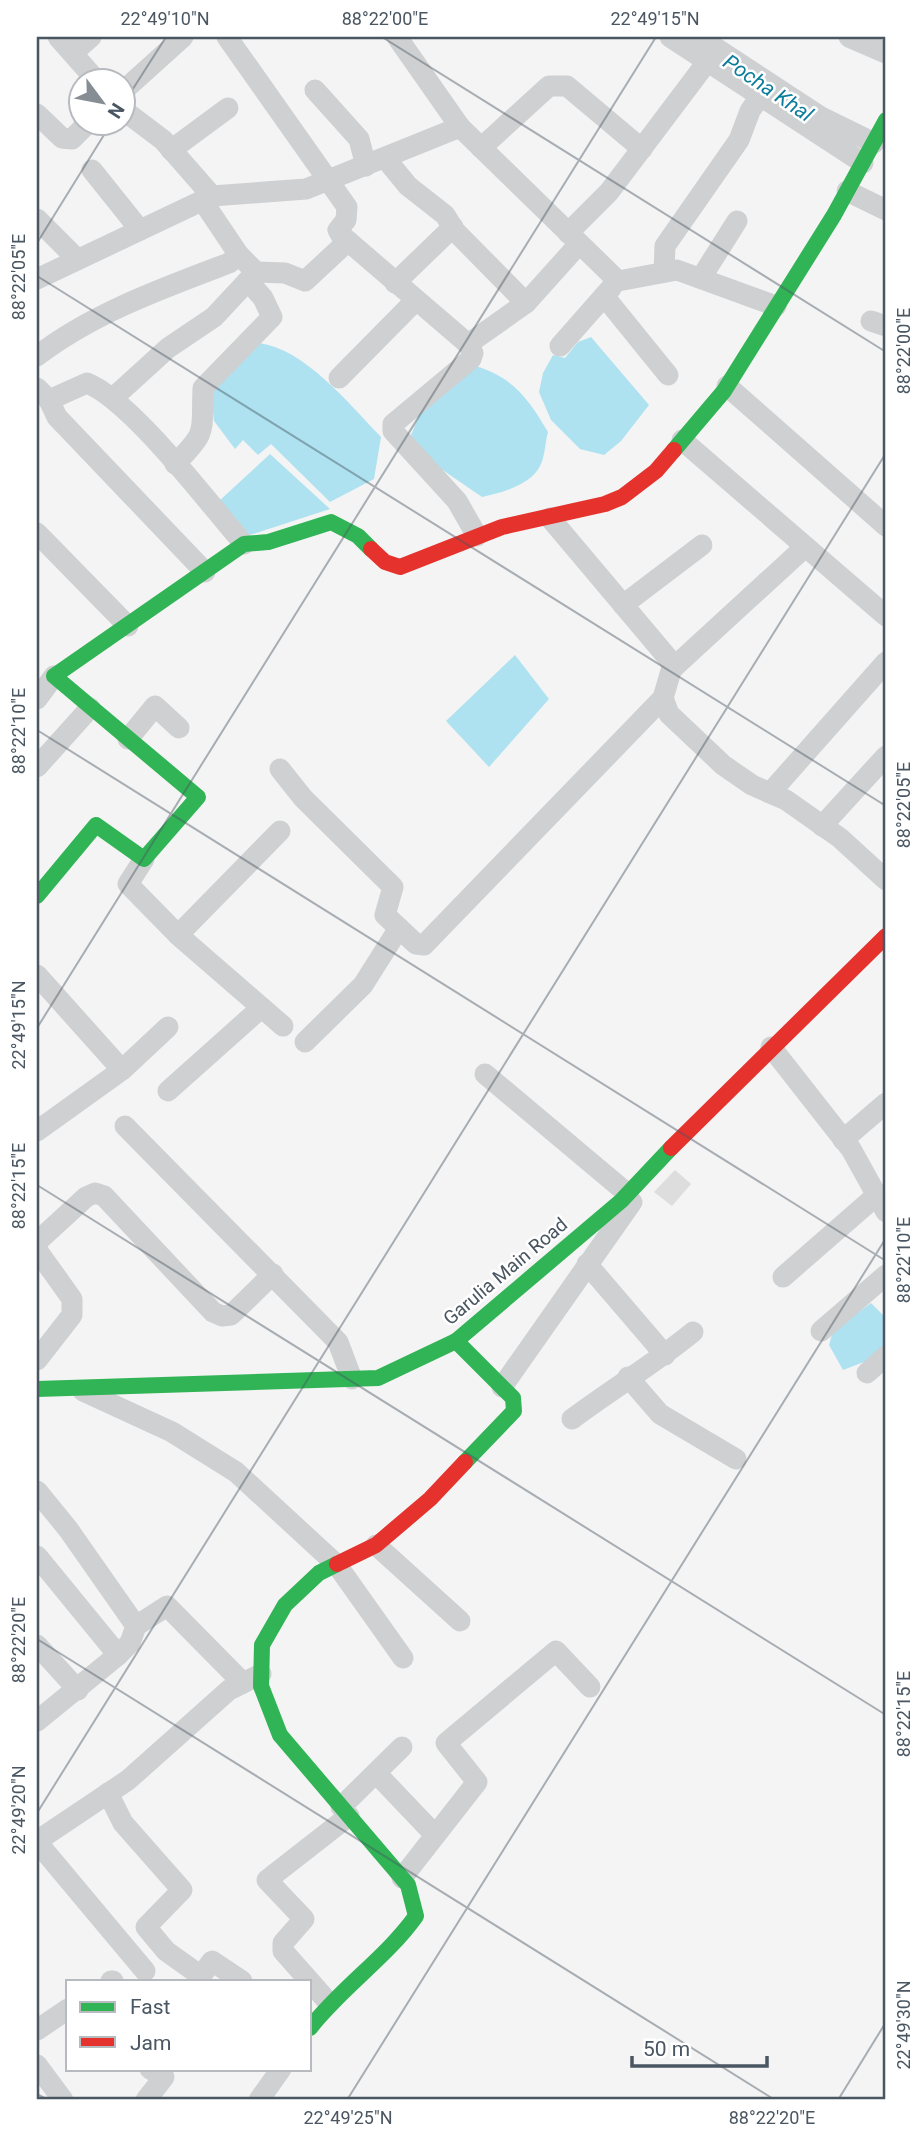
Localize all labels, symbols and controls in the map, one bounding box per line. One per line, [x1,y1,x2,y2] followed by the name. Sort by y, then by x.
[120,8,210,29] text: 22°49'10"N
[342,8,428,29] text: 88°22'00"E
[610,8,700,29] text: 22°49'15"N
[719,49,818,127] water label: Pocha Khal
[66,66,136,136] north arrow
[103,99,129,123] text: N
[8,234,29,320] text: 88°22'05"E
[893,308,914,394] text: 88°22'00"E
[8,688,29,774] text: 88°22'10"E
[893,762,914,848] text: 88°22'05"E
[8,980,29,1070] text: 22°49'15"N
[8,1143,29,1229] text: 88°22'15"E
[439,1213,572,1330] street label: Garulia Main Road
[893,1217,914,1303] text: 88°22'10"E
[8,1597,29,1683] text: 88°22'20"E
[893,1671,914,1757] text: 88°22'15"E
[8,1765,29,1855] text: 22°49'20"N
[66,1980,312,2070] legend
[893,1980,914,2070] text: 22°49'30"N
[130,1995,171,2019] text: Fast
[632,2025,767,2069] scale bar
[130,2031,171,2055] text: Jam
[643,2037,690,2061] text: 50 m
[303,2107,393,2128] text: 22°49'25"N
[729,2107,815,2128] text: 88°22'20"E

